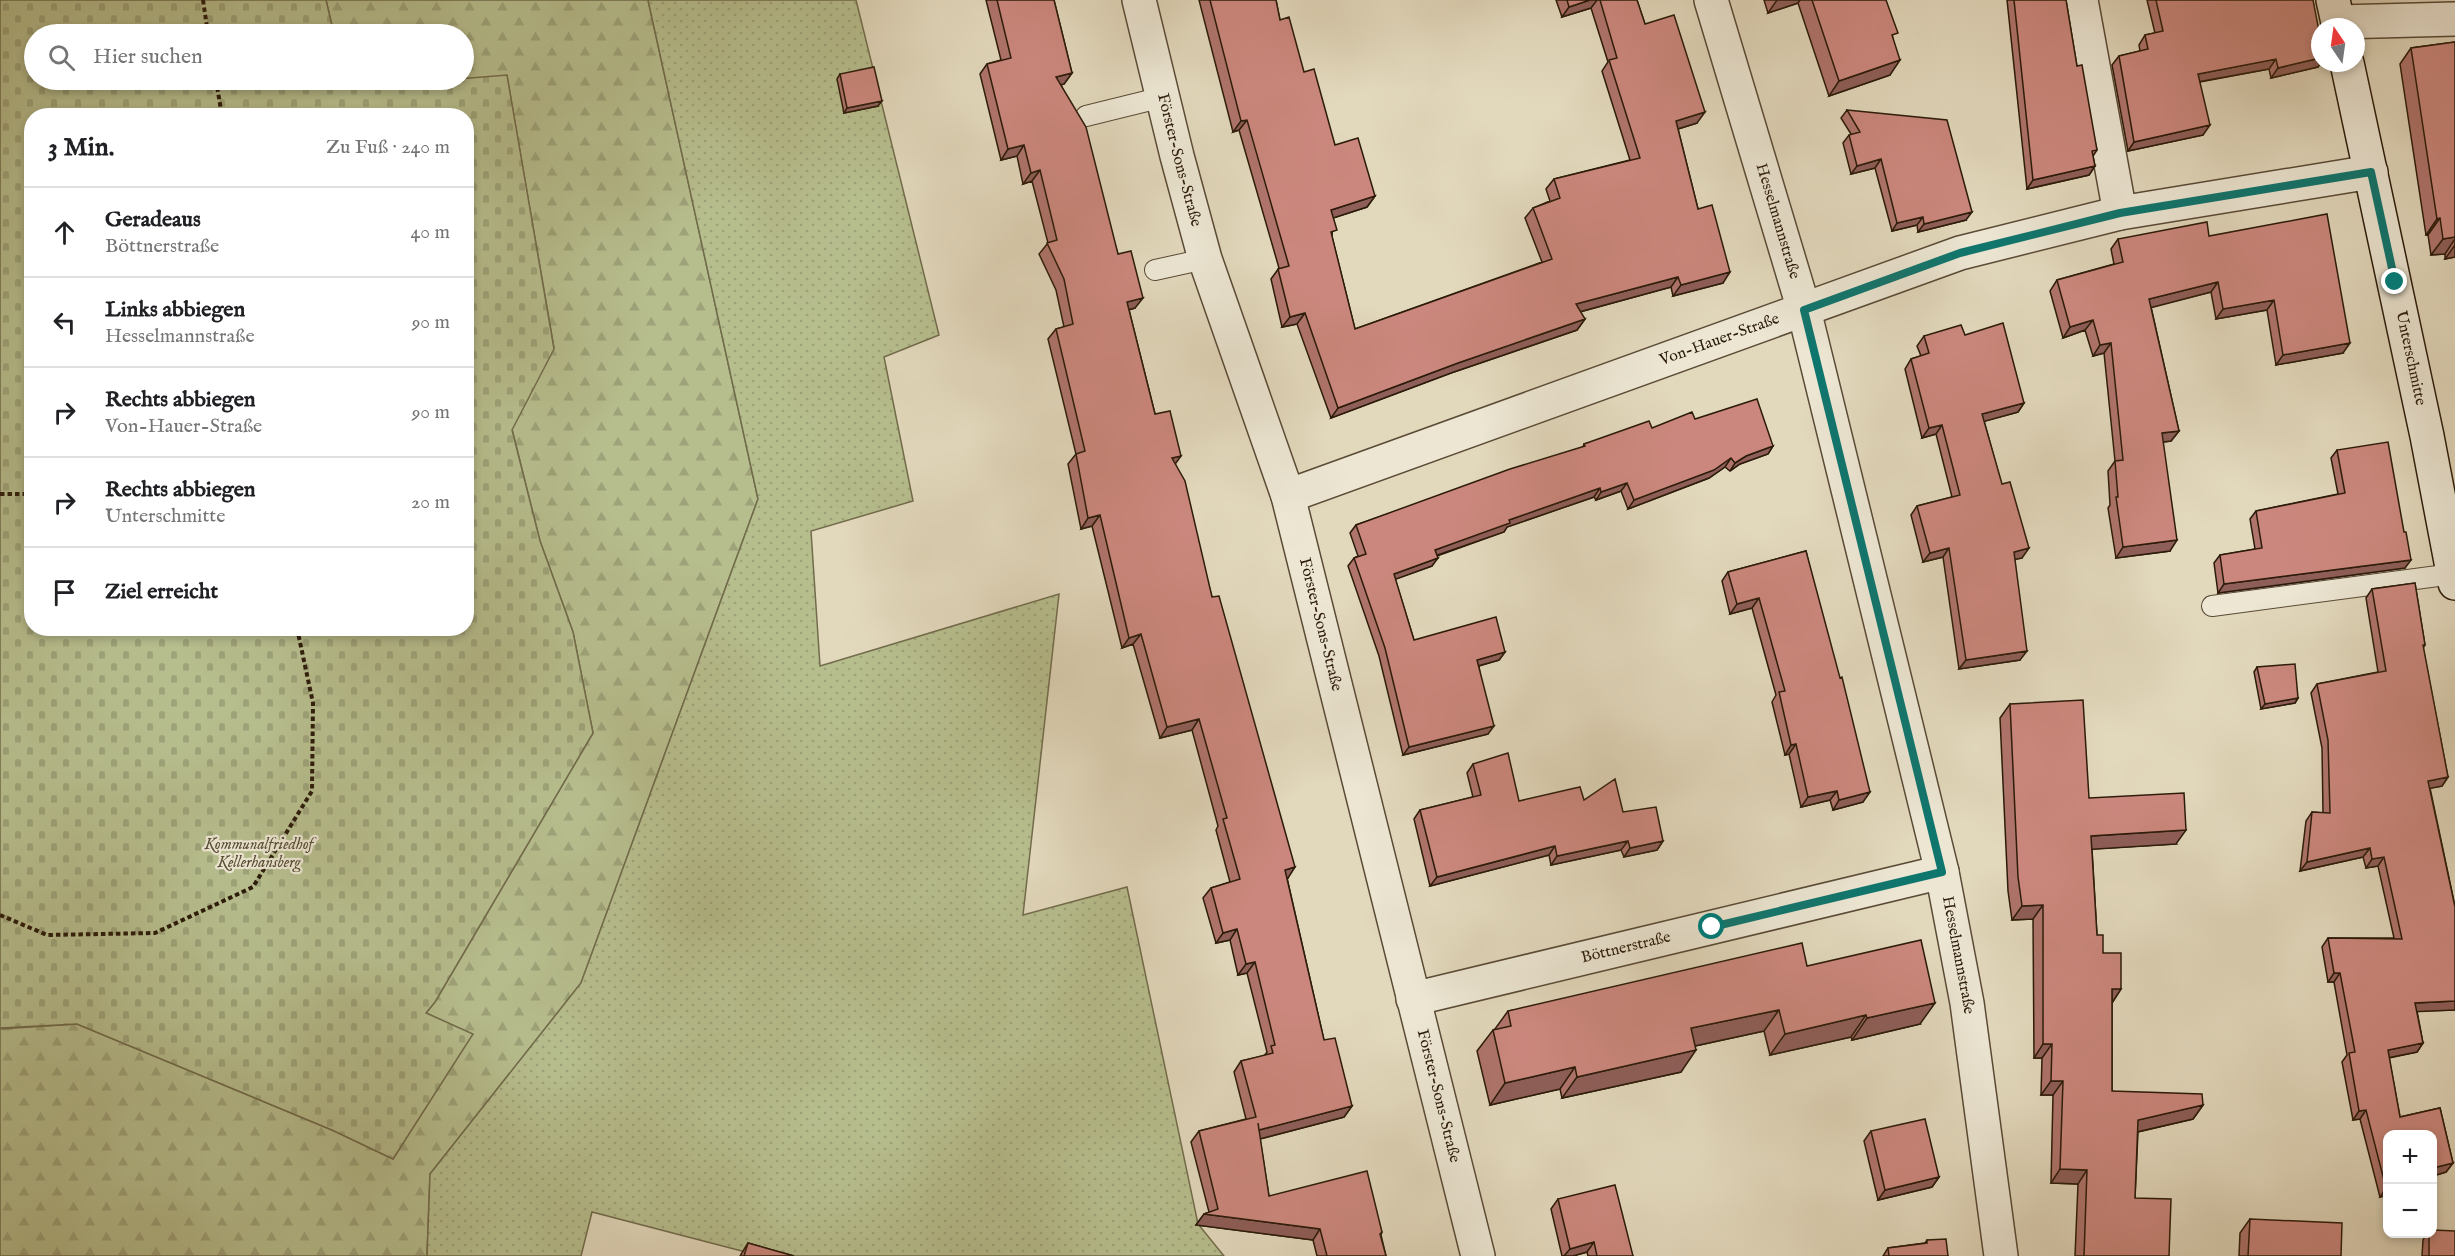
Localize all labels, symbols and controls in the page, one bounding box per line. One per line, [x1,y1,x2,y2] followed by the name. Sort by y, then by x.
[2311,18,2365,72] north arrow
[24,24,474,90] search box
[45,41,78,74] icon: search
[93,43,203,71] text: Hier suchen
[1152,92,1206,229] street label: Förster-Sons-Straße
[48,131,114,164] text: 3 Min.
[326,135,450,160] text: Zu Fuß · 240 m
[1751,161,1804,281] street label: Hesselmannstraße
[105,206,201,234] text: Geradeaus
[48,216,81,249] icon: ahead
[411,220,450,245] text: 40 m
[105,234,219,259] text: Böttnerstraße
[2381,268,2407,294] route end
[105,296,245,324] text: Links abbiegen
[48,306,81,339] icon: left
[1656,309,1782,371] street label: Von-Hauer-Straße
[2390,309,2430,407] street label: Unterschmitte
[412,310,450,335] text: 90 m
[105,324,255,349] text: Hesselmannstraße
[105,386,255,414] text: Rechts abbiegen
[48,396,81,429] icon: right
[412,400,450,425] text: 90 m
[105,414,262,439] text: Von-Hauer-Straße
[105,476,255,504] text: Rechts abbiegen
[48,486,81,519] icon: right
[411,490,450,515] text: 20 m
[105,504,225,529] text: Unterschmitte
[1294,556,1346,693] street label: Förster-Sons-Straße
[48,576,81,609] icon: arrive
[105,578,218,606] text: Ziel erreicht
[204,835,318,873] park label: Kommunalfriedhof Kellerhansberg
[1937,894,1978,1015] street label: Hesselmannstraße
[1698,913,1724,939] route start
[1579,927,1673,968] street label: Böttnerstraße
[1412,1027,1464,1165] street label: Förster-Sons-Straße
[2383,1130,2437,1238] map controls
[2383,1130,2437,1184] button: +
[2383,1184,2437,1238] button: −

